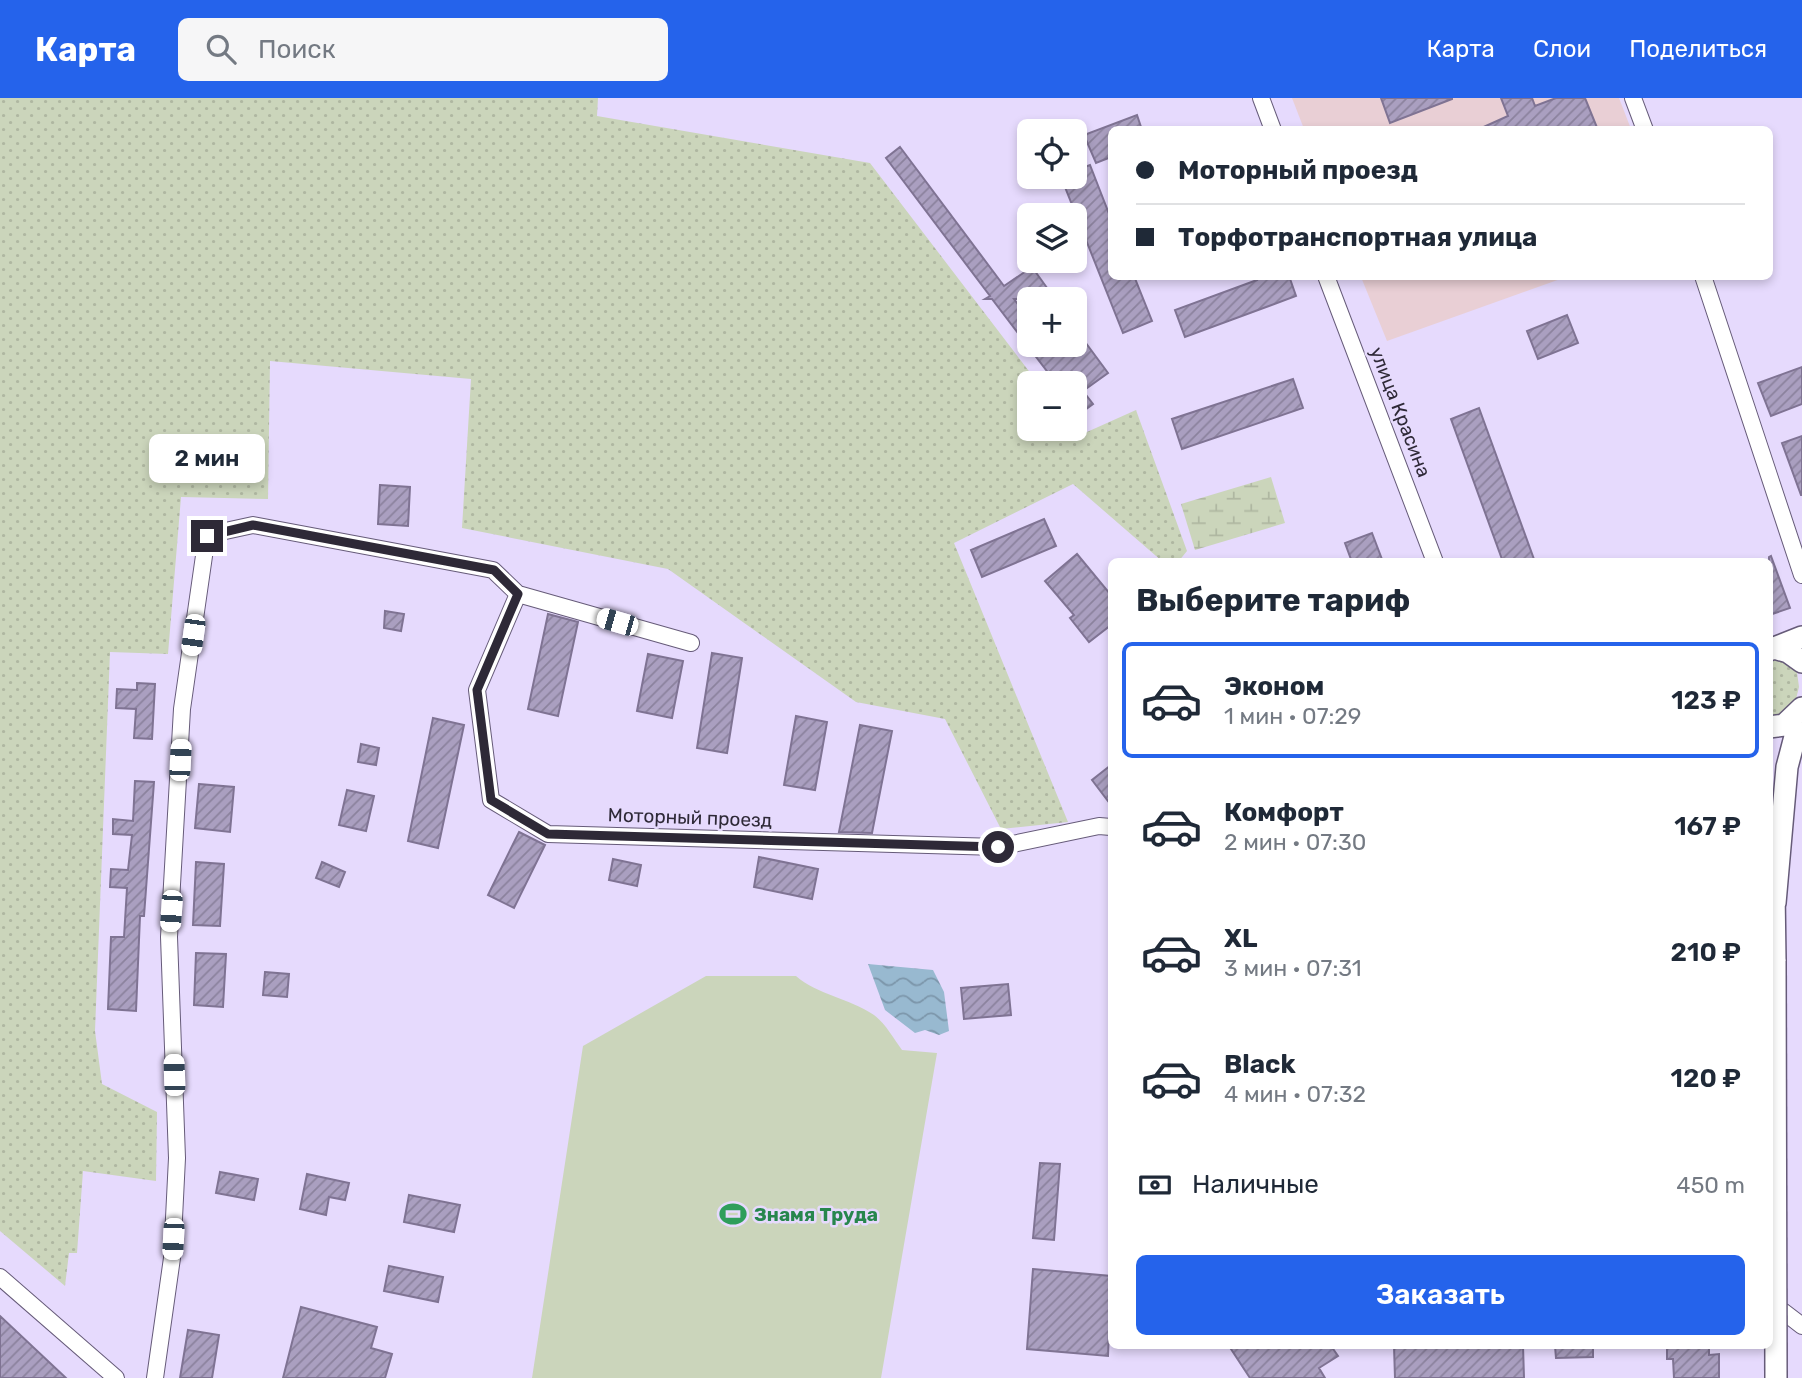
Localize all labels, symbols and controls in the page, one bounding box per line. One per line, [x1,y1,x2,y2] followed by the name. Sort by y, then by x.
[178,18,668,81] search box
[35,30,136,69] text: Карта
[202,30,240,68] icon: search
[258,34,336,65] text: Поиск
[1426,35,1495,63] text: Карта
[1533,35,1591,63] text: Слои
[1629,35,1767,63] text: Поделиться
[1017,119,1087,441] map controls
[1017,119,1087,189] button: locate
[1178,155,1418,186] text: Моторный проезд
[1017,203,1087,273] button: layers
[1178,222,1537,253] text: Торфотранспортная улица
[1017,287,1087,357] button: +
[1365,344,1436,480] street label: улица Красина
[1017,371,1087,441] button: −
[149,434,265,484] callout: 2 мин
[174,444,240,472] text: 2 мин
[191,520,223,552] route end
[1136,581,1410,619] text: Выберите тариф
[594,606,641,638] car
[180,613,207,657] car
[1140,669,1203,732] icon: car
[1224,671,1324,702] text: Эконом
[1671,685,1741,716] text: 123 ₽
[1224,702,1361,730] text: 1 мин · 07:29
[169,738,192,782] car
[1140,795,1203,858] icon: car
[1224,797,1344,828] text: Комфорт
[607,803,773,832] street label: Моторный проезд
[1674,811,1741,842] text: 167 ₽
[1224,828,1366,856] text: 2 мин · 07:30
[982,831,1014,863] route start
[160,889,183,933] car
[1140,921,1203,984] icon: car
[1224,923,1257,954] text: XL
[1671,937,1741,968] text: 210 ₽
[1224,954,1362,982] text: 3 мин · 07:31
[1140,1047,1203,1110] icon: car
[1224,1049,1296,1080] text: Black
[163,1054,186,1096] car
[1671,1063,1741,1094] text: 120 ₽
[1224,1080,1366,1108] text: 4 мин · 07:32
[1136,1166,1174,1204] icon: cash
[1192,1169,1319,1200] text: Наличные
[1676,1171,1745,1199] text: 450 m
[718,1199,748,1229] sports icon: Знамя Труда
[754,1203,878,1226] place label: Знамя Труда
[162,1217,185,1261] car
[1136,1255,1745,1335] button: Заказать

